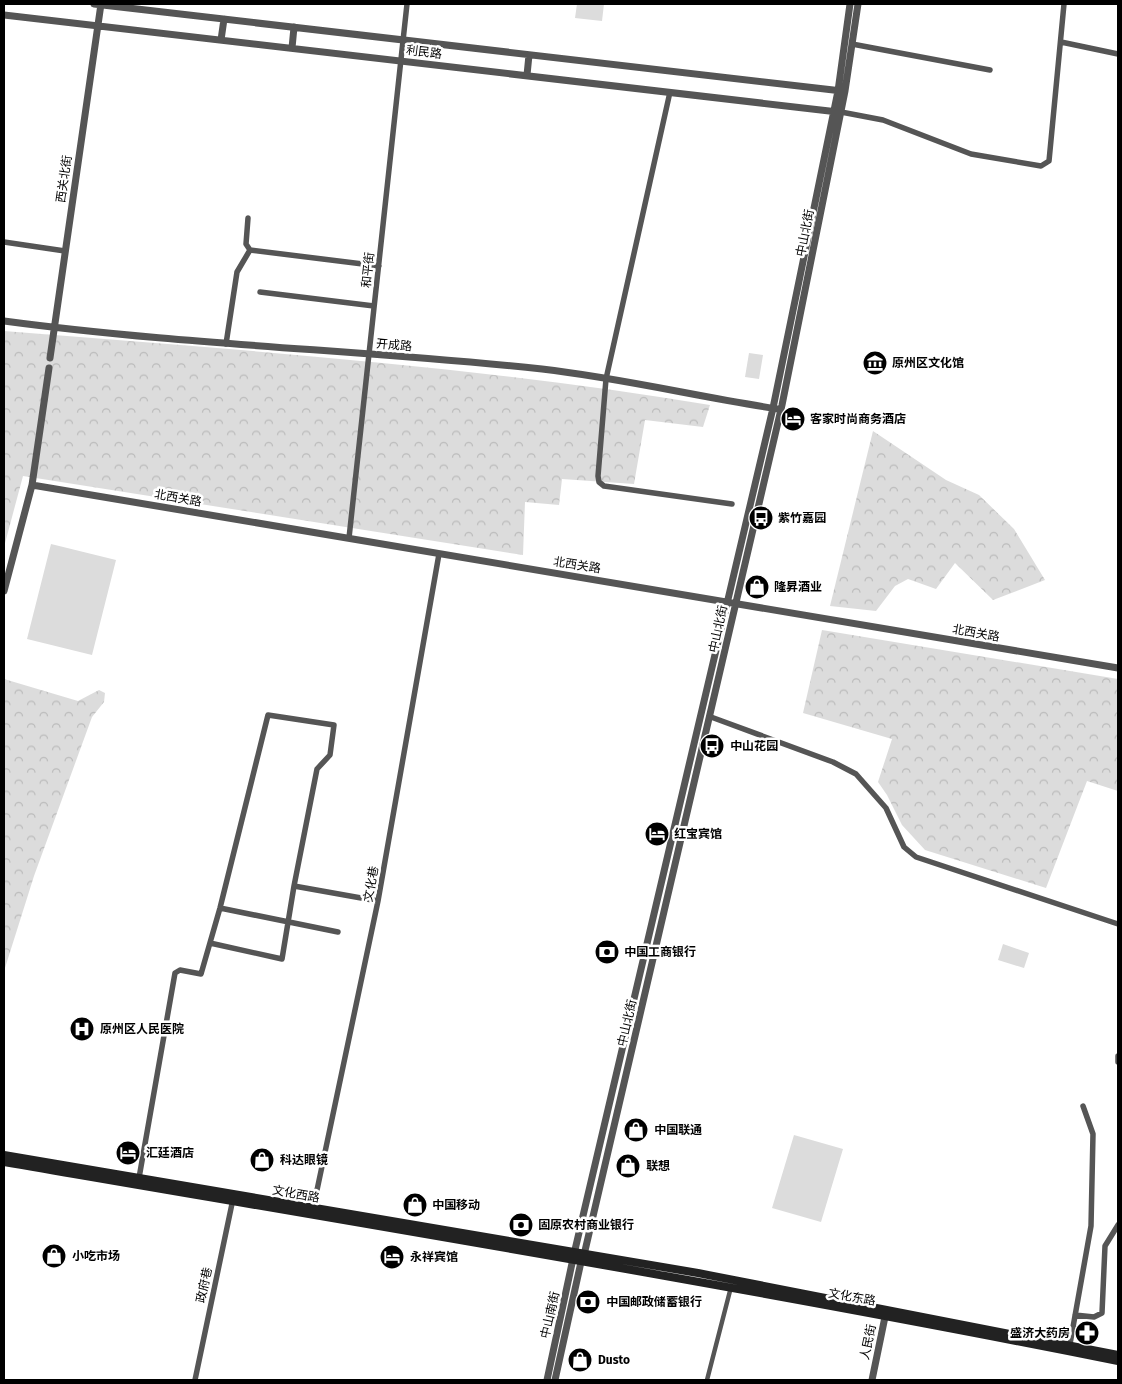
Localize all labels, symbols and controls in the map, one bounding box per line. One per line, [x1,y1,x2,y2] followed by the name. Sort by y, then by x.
[405,43,443,61] street label: 利民路
[54,154,74,204] street label: 西关北街
[794,208,816,258] street label: 中山北街
[359,251,377,289] street label: 和平街
[375,336,413,354] street label: 开成路
[862,350,888,376] museum icon: 原州区文化馆
[892,356,964,370] place label: 原州区文化馆
[780,406,806,432] hotel icon: 客家时尚商务酒店
[810,412,906,426] place label: 客家时尚商务酒店
[153,487,203,509] street label: 北西关路
[748,505,774,531] bus stop icon: 紫竹嘉园
[778,511,826,525] place label: 紫竹嘉园
[552,554,602,576] street label: 北西关路
[744,574,770,600] shop icon: 隆昇酒业
[774,580,822,594] place label: 隆昇酒业
[706,604,730,654] street label: 中山北街
[951,622,1001,644] street label: 北西关路
[699,733,725,759] bus stop icon: 中山花园
[730,739,778,753] place label: 中山花园
[644,821,670,847] hotel icon: 红宝宾馆
[674,827,722,841] place label: 红宝宾馆
[361,865,381,903] street label: 文化巷
[594,939,620,965] bank icon: 中国工商银行
[624,945,696,959] place label: 中国工商银行
[615,998,639,1048] street label: 中山北街
[69,1016,95,1042] hospital icon: 原州区人民医院
[100,1022,184,1036] place label: 原州区人民医院
[623,1117,649,1143] shop icon: 中国联通
[654,1123,702,1137] place label: 中国联通
[115,1140,141,1166] hotel icon: 汇廷酒店
[146,1146,194,1160] place label: 汇廷酒店
[249,1147,275,1173] shop icon: 科达眼镜
[280,1153,328,1167] place label: 科达眼镜
[615,1153,641,1179] shop icon: 联想
[646,1159,670,1173] place label: 联想
[271,1183,321,1205] street label: 文化西路
[402,1192,428,1218] shop icon: 中国移动
[432,1198,480,1212] place label: 中国移动
[508,1212,534,1238] bank icon: 固原农村商业银行
[538,1218,634,1232] place label: 固原农村商业银行
[41,1243,67,1269] shop icon: 小吃市场
[379,1244,405,1270] hotel icon: 永祥宾馆
[72,1249,120,1263] place label: 小吃市场
[410,1250,458,1264] place label: 永祥宾馆
[193,1266,215,1304] street label: 政府巷
[827,1286,877,1308] street label: 文化东路
[575,1289,601,1315] bank icon: 中国邮政储蓄银行
[538,1290,562,1340] street label: 中山南街
[606,1295,702,1309] place label: 中国邮政储蓄银行
[1074,1320,1100,1346] pharmacy icon: 盛济大药房
[857,1323,879,1361] street label: 人民街
[1010,1326,1070,1340] place label: 盛济大药房
[567,1347,593,1373] shop icon: Dusto
[598,1353,630,1367] place label: Dusto

